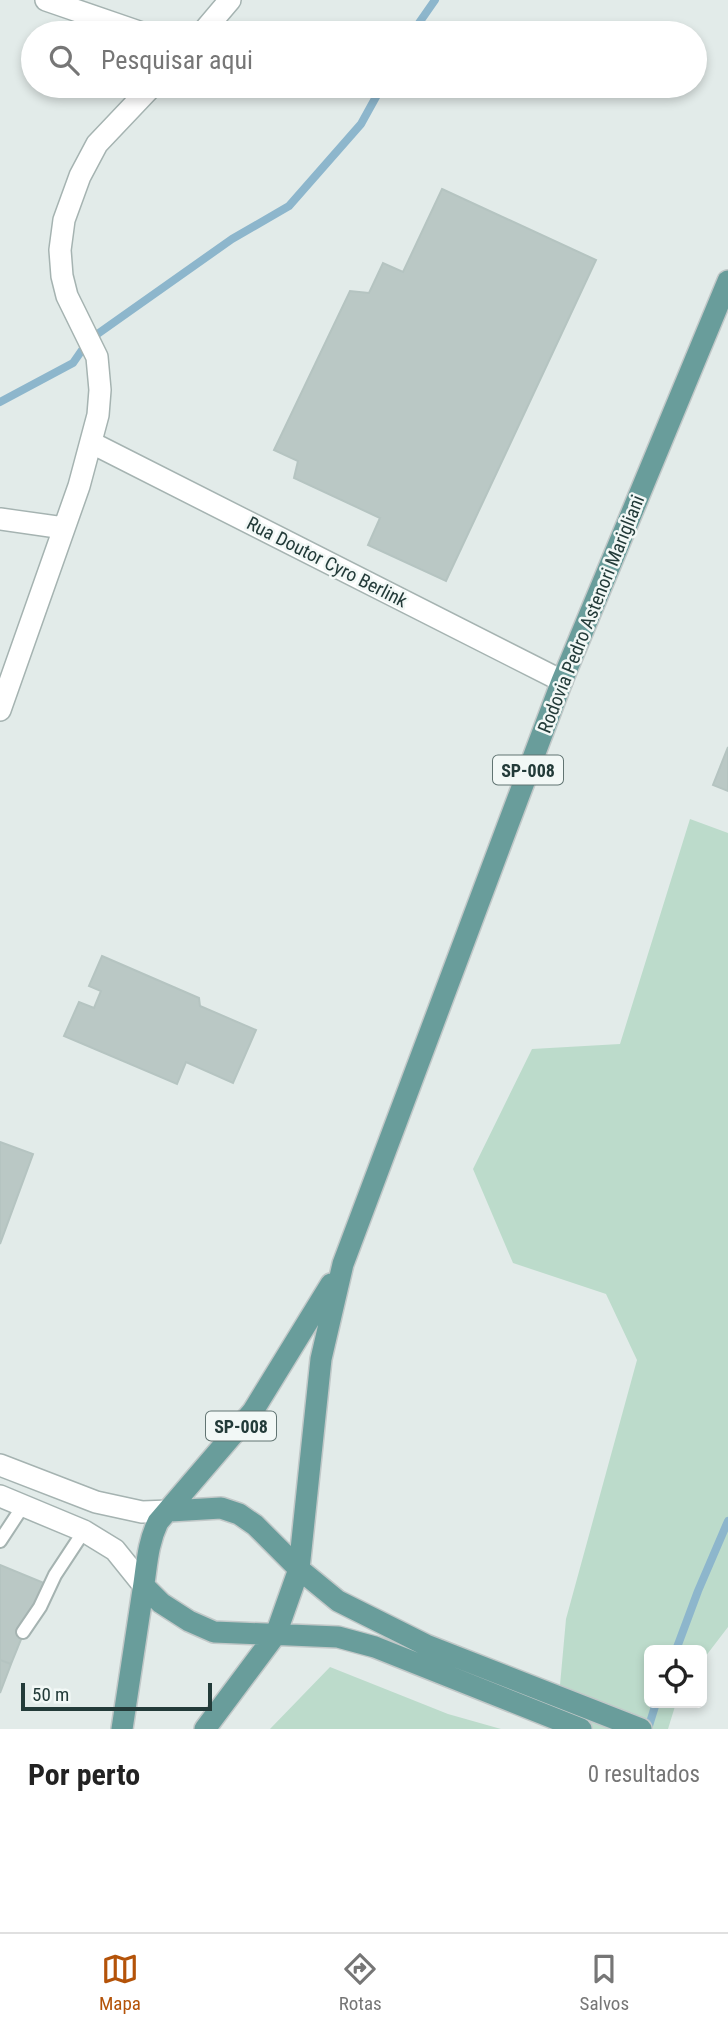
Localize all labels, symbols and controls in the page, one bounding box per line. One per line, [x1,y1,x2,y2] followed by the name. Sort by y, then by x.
[21,21,707,98] search box
[45,41,83,79] icon: search
[101,45,253,75] text: Pesquisar aqui
[533,492,649,736] street label: Rodovia Pedro Astenori Marigliani
[243,512,412,613] street label: Rua Doutor Cyro Berlink
[493,756,563,784] road number: SP-008
[206,1412,276,1441] road number: SP-008
[644,1645,707,1708] map controls
[644,1645,707,1708] button: locate
[21,1680,212,1712] scale bar
[32,1683,69,1706] text: 50 m
[28,1757,140,1792] text: Por perto
[588,1761,700,1788] text: 0 resultados
[99,1950,141,2015] tab: Mapa
[339,1950,382,2015] tab: Rotas
[580,1950,629,2015] tab: Salvos

